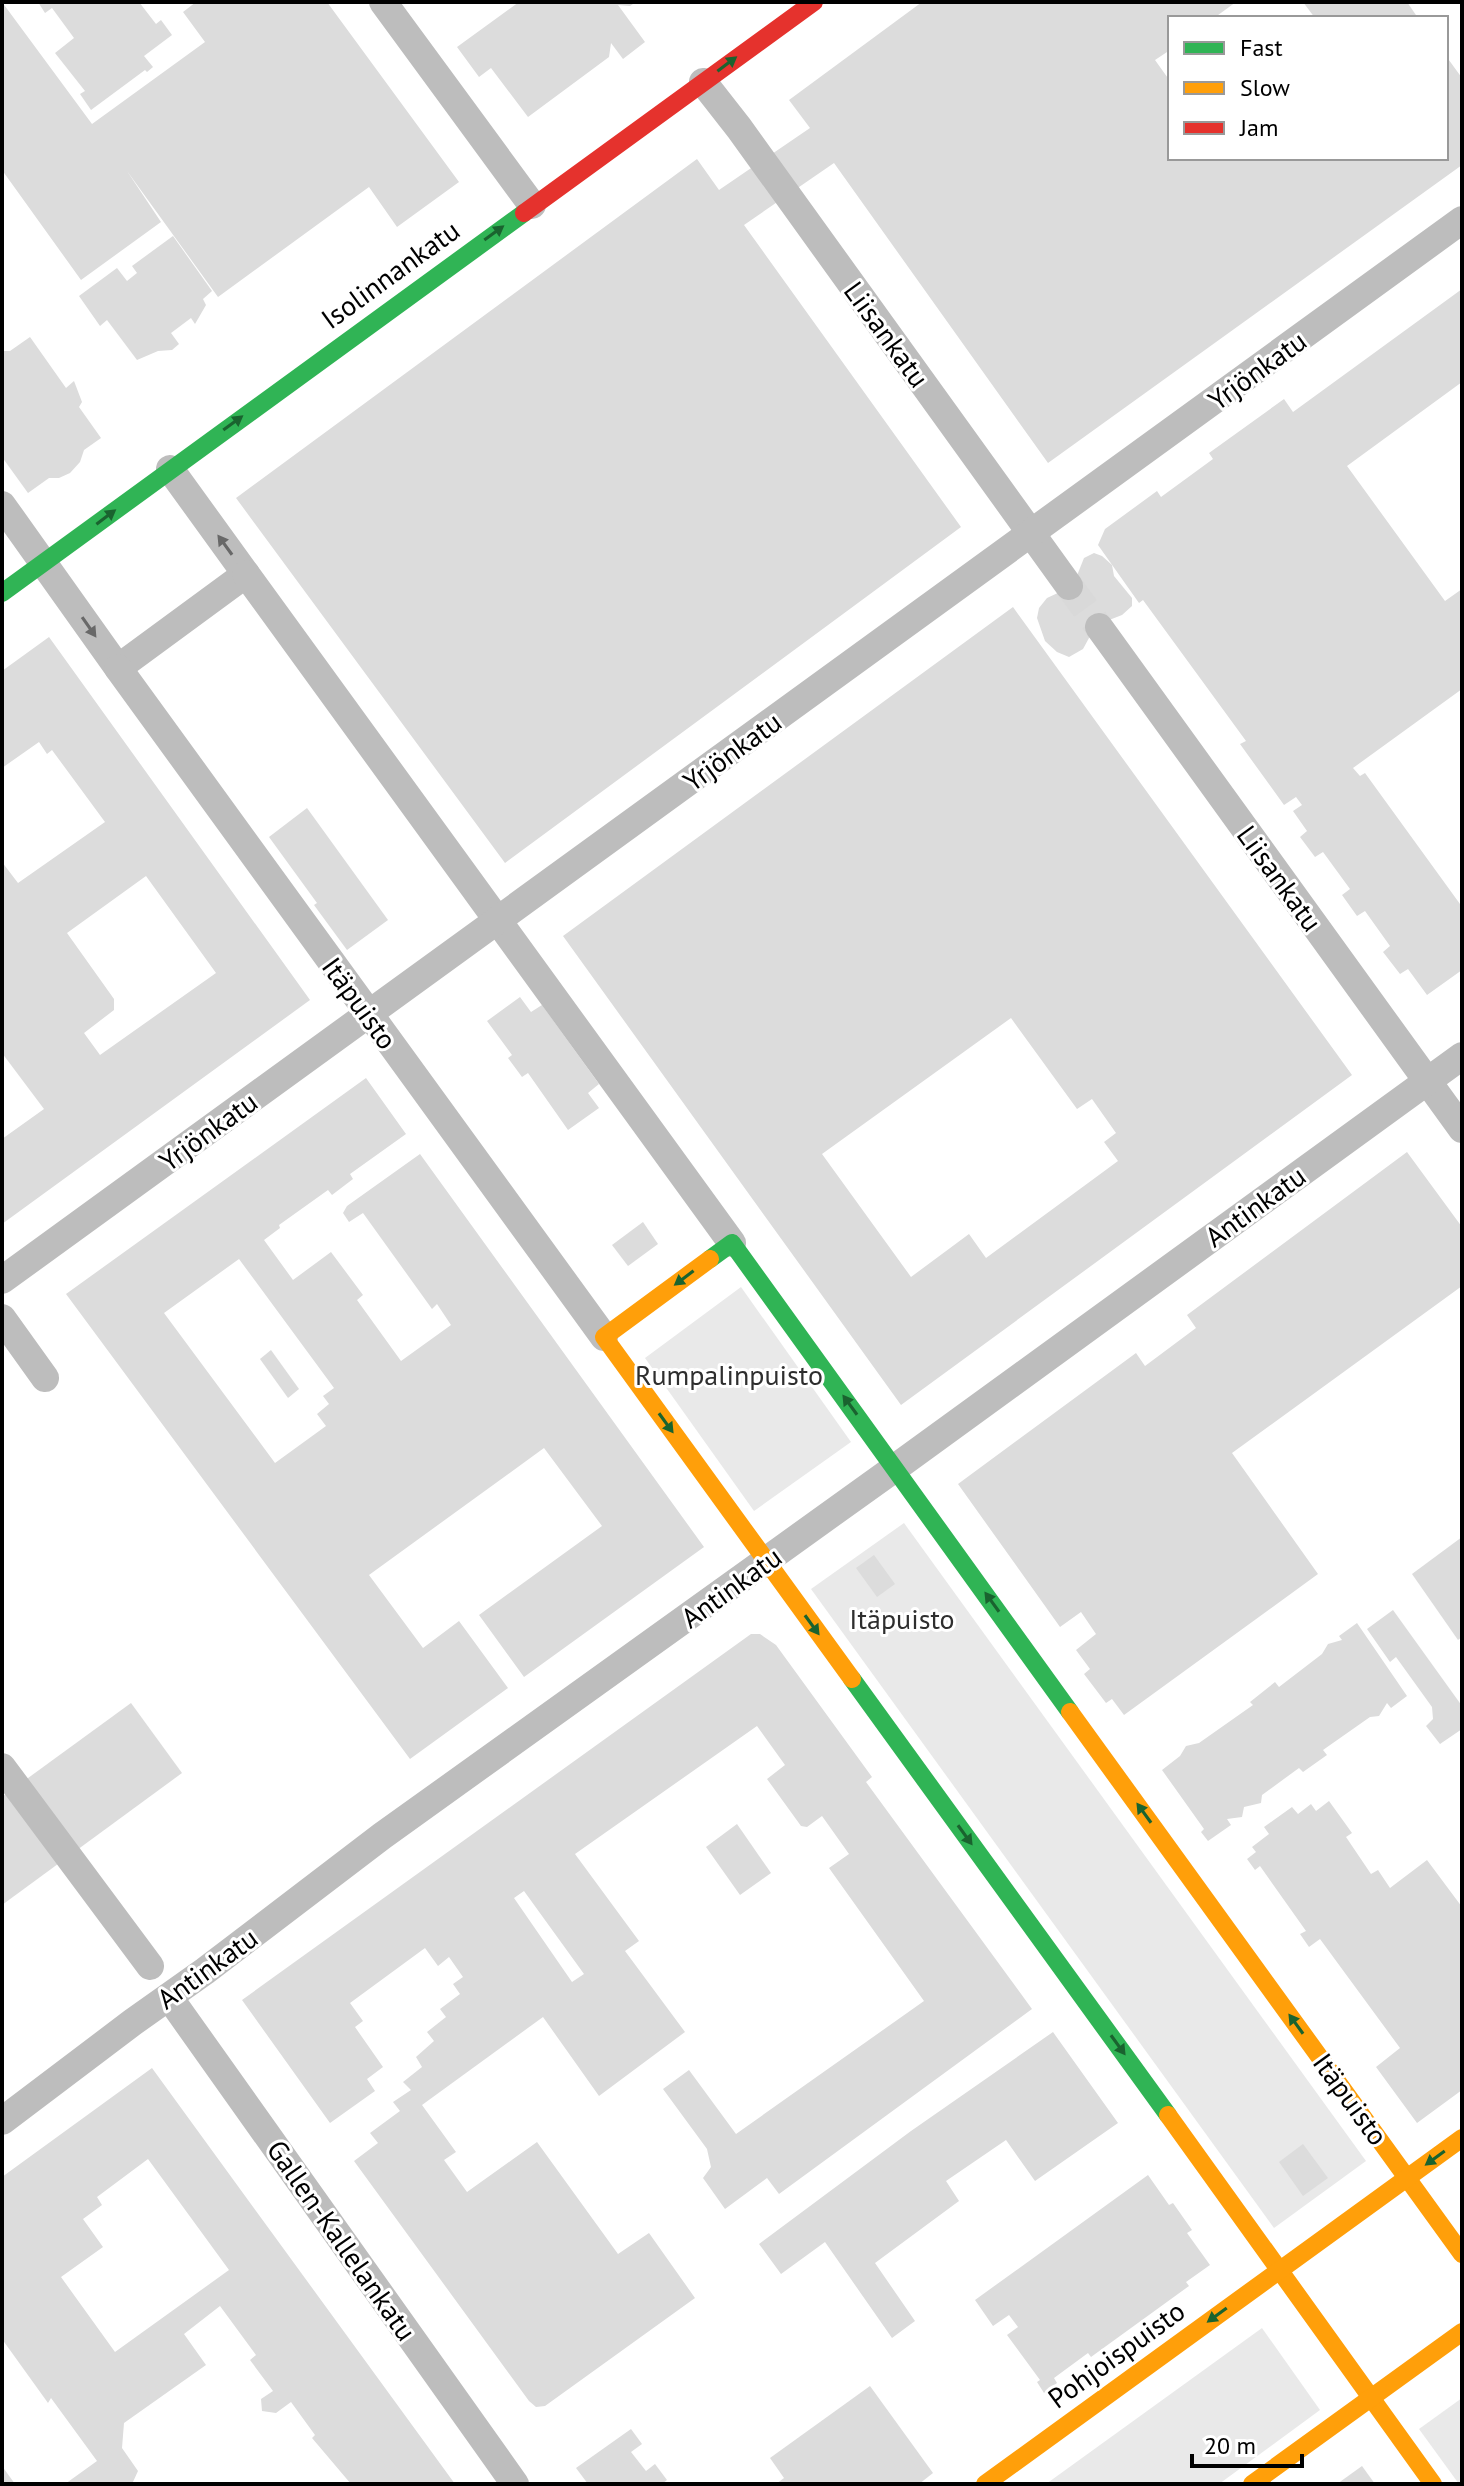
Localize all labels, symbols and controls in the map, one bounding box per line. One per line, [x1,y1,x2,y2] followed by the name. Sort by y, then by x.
[1168,16,1448,160] legend
[1240,32,1283,63] text: Fast
[717,57,737,73] one-way arrow
[1240,72,1290,103] text: Slow
[1239,112,1278,143] text: Jam
[313,211,467,337] street label: Isolinnankatu
[483,226,504,241] one-way arrow
[836,274,938,394] street label: Liisankatu
[1200,322,1314,418] street label: Yrjönkatu
[223,416,244,432] one-way arrow
[96,509,116,525] one-way arrow
[217,535,233,555] one-way arrow
[81,616,96,637] one-way arrow
[675,703,789,799] street label: Yrjönkatu
[1229,818,1331,938] street label: Liisankatu
[314,950,406,1056] street label: Itäpuisto
[151,1083,265,1179] street label: Yrjönkatu
[1197,1157,1313,1255] street label: Antinkatu
[673,1270,695,1286] one-way arrow
[635,1356,823,1393] park label: Rumpalinpuisto
[842,1395,858,1415] one-way arrow
[657,1412,673,1433] one-way arrow
[673,1538,789,1636] street label: Antinkatu
[985,1591,1000,1612] one-way arrow
[849,1600,955,1637] park label: Itäpuisto
[803,1614,819,1635] one-way arrow
[1137,1802,1152,1823] one-way arrow
[956,1825,972,1845] one-way arrow
[149,1919,265,2017] street label: Antinkatu
[1289,2013,1304,2034] one-way arrow
[1109,2035,1125,2055] one-way arrow
[1305,2046,1397,2152] street label: Itäpuisto
[259,2132,425,2348] street label: Gallen-Kallelankatu
[1424,2150,1445,2165] one-way arrow
[1040,2292,1192,2416] street label: Pohjoispuisto
[1207,2306,1228,2322] one-way arrow
[1192,2418,1302,2468] scale bar
[1204,2430,1256,2461] text: 20 m

